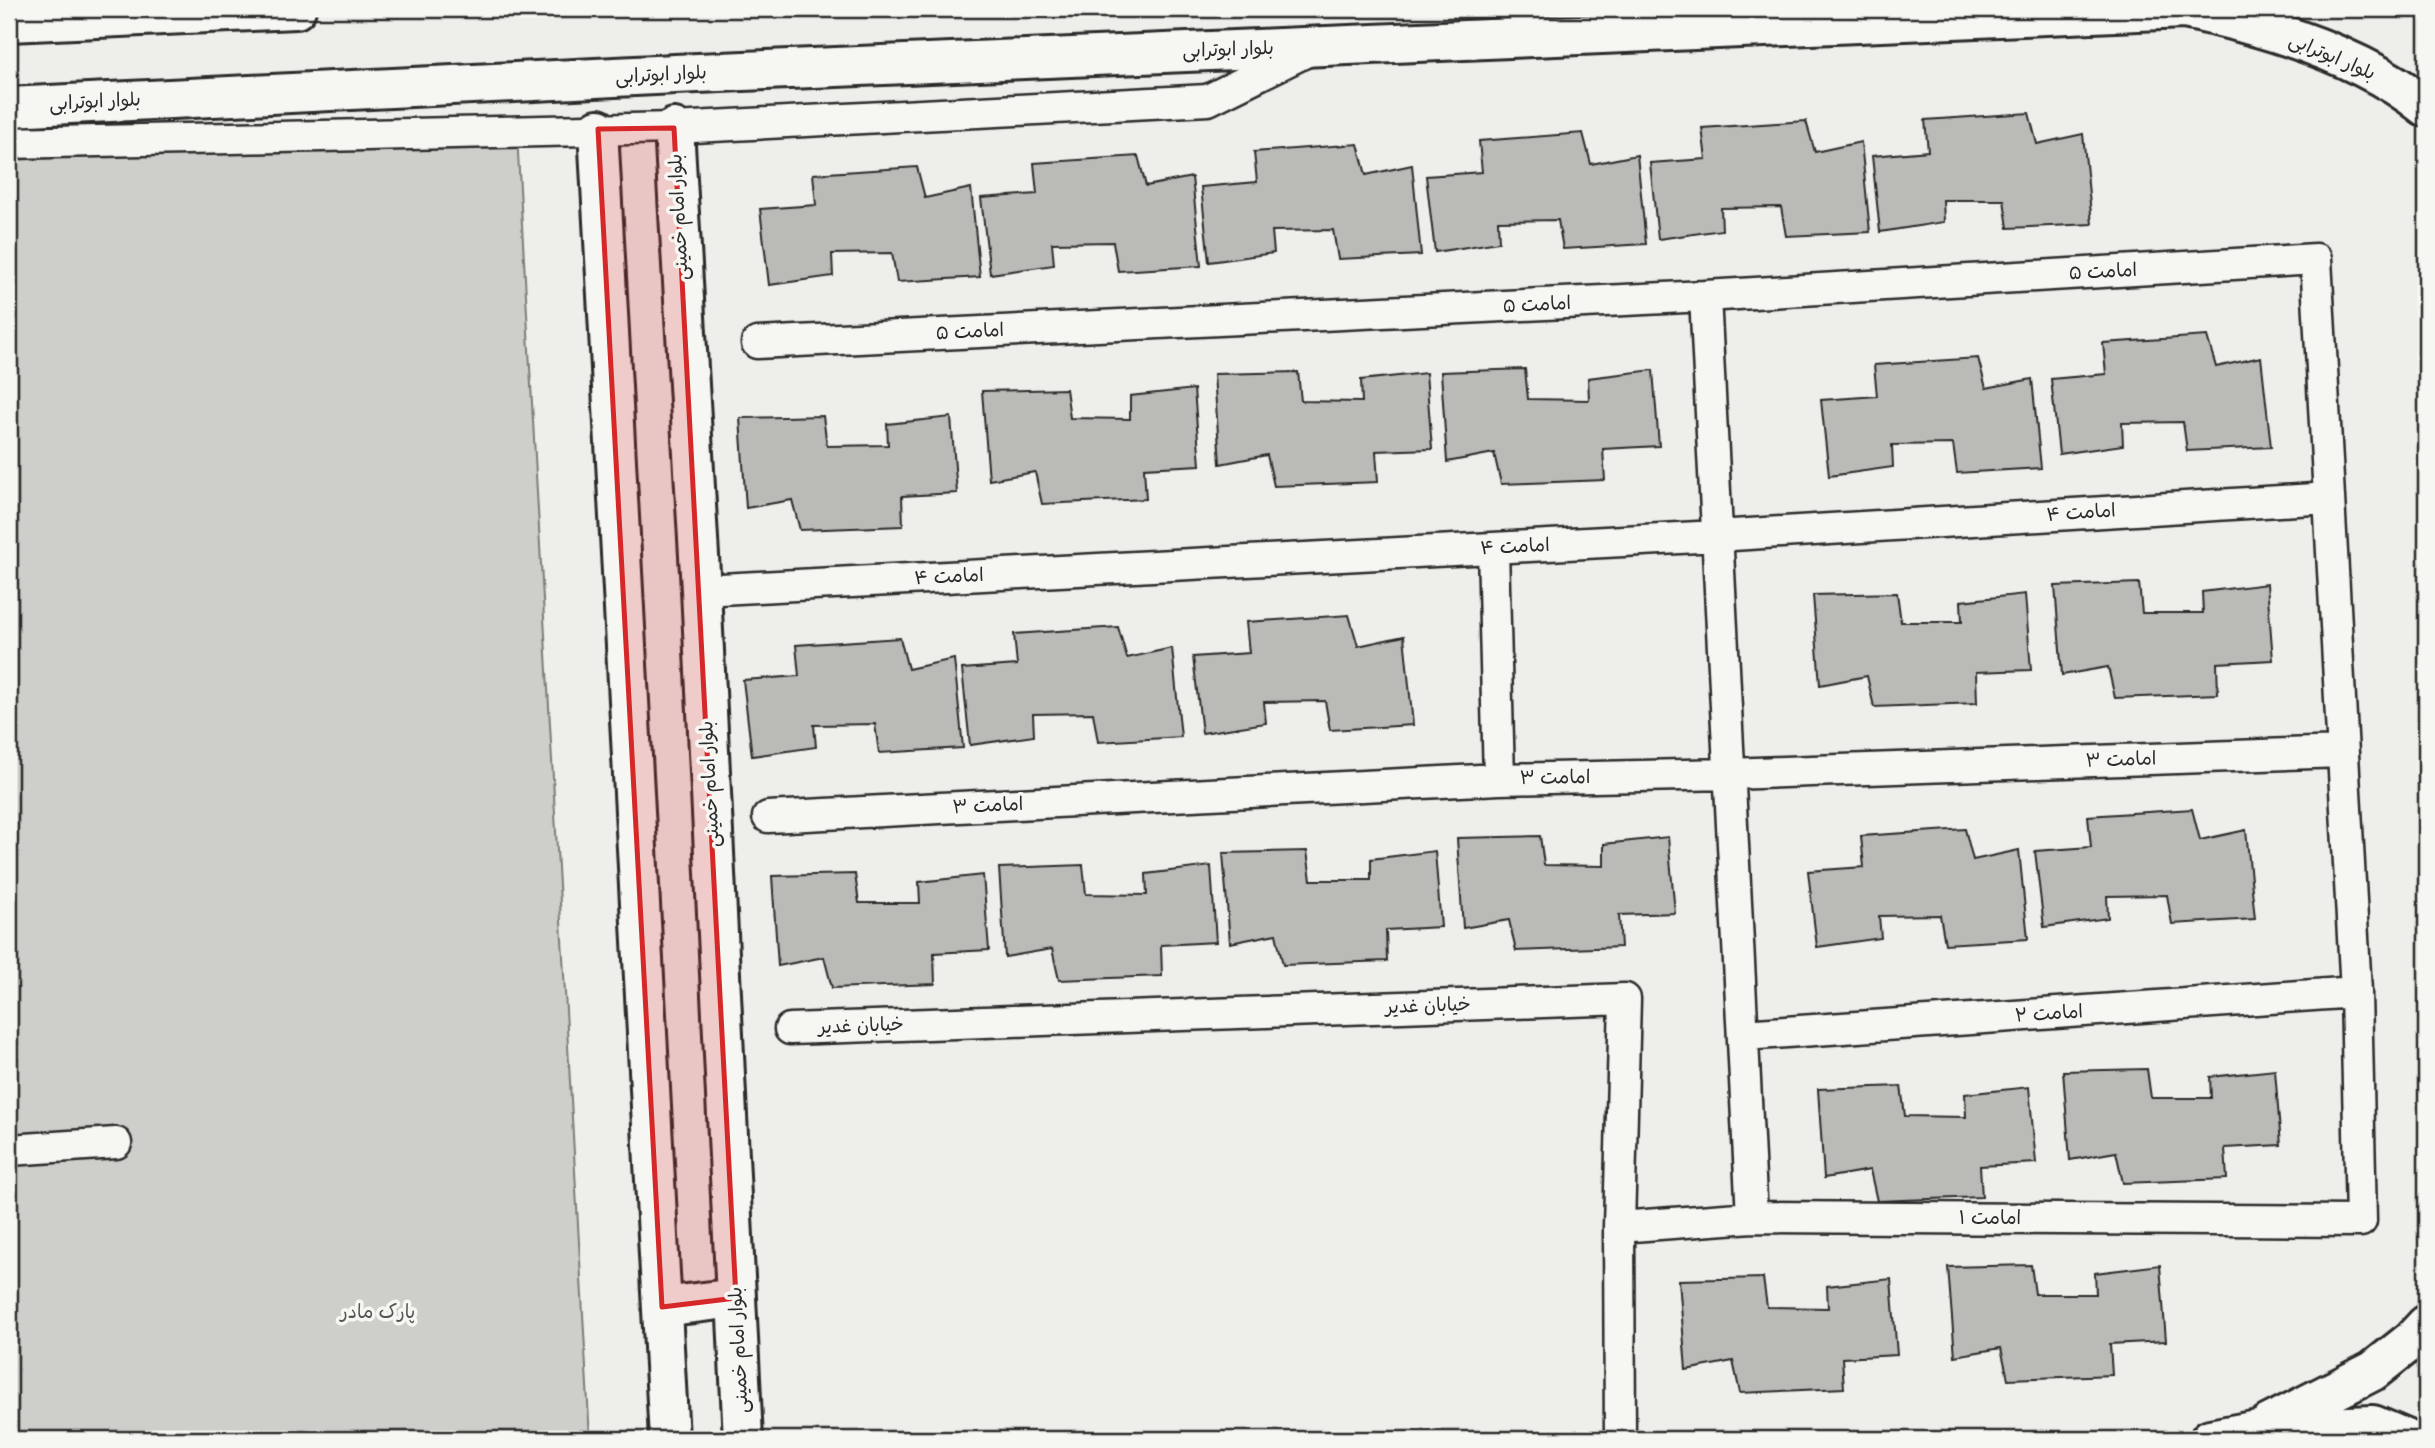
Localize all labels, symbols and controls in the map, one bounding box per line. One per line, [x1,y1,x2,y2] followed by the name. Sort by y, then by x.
[2285,29,2379,85] street label: بلوار ابوترابی
[1182,37,1274,63] street label: بلوار ابوترابی
[615,61,707,89] street label: بلوار ابوترابی
[49,88,141,116] street label: بلوار ابوترابی
[664,153,696,281] street label: بلوار امام خمینی
[2068,259,2138,285] street label: امامت ۵
[1502,292,1572,318] street label: امامت ۵
[935,319,1005,345] street label: امامت ۵
[2045,499,2117,527] street label: امامت ۴
[1480,534,1550,560] street label: امامت ۴
[914,564,984,590] street label: امامت ۴
[695,720,727,848] street label: بلوار امام خمینی
[2085,747,2157,773] street label: امامت ۳
[1519,766,1591,790] street label: امامت ۳
[952,793,1024,819] street label: امامت ۳
[1383,993,1471,1019] street label: خیابان غدیر
[2014,1000,2084,1028] street label: امامت ۲
[816,1013,904,1039] street label: خیابان غدیر
[1959,1207,2021,1230] street label: امامت ۱
[724,1286,756,1414] street label: بلوار امام خمینی
[339,1301,415,1324] park label: پارک مادر

